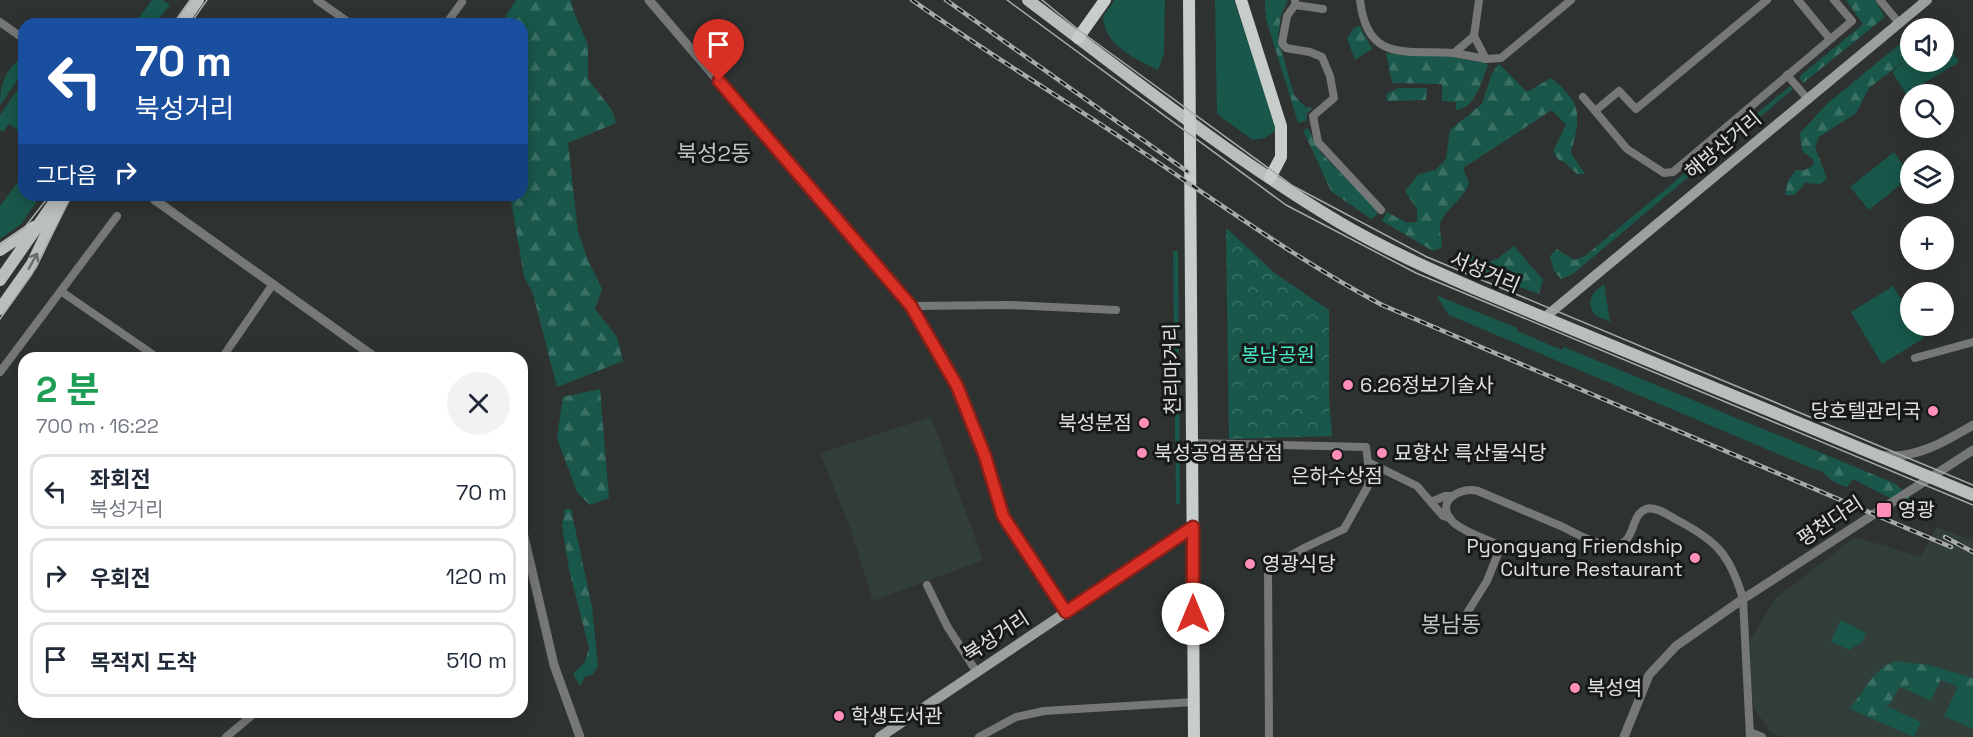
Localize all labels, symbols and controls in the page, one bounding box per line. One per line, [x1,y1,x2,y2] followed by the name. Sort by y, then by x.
[1900,18,1954,336] map controls
[1900,18,1954,72] button: sound
[693,19,744,81] pin
[702,28,735,61] icon: arrive
[135,35,232,88] text: 70 m
[36,42,114,120] icon: left
[1900,84,1954,138] button: search
[135,91,234,126] text: 북성거리
[1679,105,1767,185] street label: 해방산거리
[677,139,751,167] district label: 북성2동
[1900,150,1954,204] button: layers
[109,156,142,189] icon: right
[36,161,97,189] text: 그다음
[1900,216,1954,270] button: +
[1446,246,1524,298] street label: 서성거리
[28,252,39,270] one-way arrow
[1900,282,1954,336] button: −
[1158,323,1186,415] street label: 천리마거리
[1241,342,1315,368] park label: 봉남공원
[36,367,100,413] text: 2 분
[447,372,510,435] button: close
[1360,372,1494,398] place label: 6.26정보기술사
[1341,378,1355,392] marker: 6.26정보기술사
[1811,398,1921,424] place label: 당호텔관리국
[1926,404,1940,418] marker: 당호텔관리국
[1058,410,1132,436] place label: 북성분점
[36,413,159,439] text: 700 m · 16:22
[1137,416,1151,430] marker: 북성분점
[1154,440,1283,466] place label: 북성공엄품삼점
[1394,440,1546,466] place label: 묘향산 륵산물식당
[1135,446,1149,460] marker: 북성공엄품삼점
[1375,446,1389,460] marker: 묘향산 륵산물식당
[1330,448,1344,462] marker: 은하수상점
[1291,463,1383,489] place label: 은하수상점
[90,465,151,493] text: 좌회전
[39,475,72,508] icon: left
[456,478,507,506] text: 70 m
[1792,490,1868,552] street label: 평천다리
[90,496,164,522] text: 북성거리
[1898,497,1935,523] place label: 영광
[1875,501,1893,519] marker: 영광
[1467,533,1683,582] place label: Pyongyang Friendship Culture Restaurant
[1262,551,1336,577] place label: 영광식당
[1688,551,1702,565] marker: Pyongyang Friendship Culture Restaurant
[1243,557,1257,571] marker: 영광식당
[39,559,72,592] icon: right
[446,562,507,590] text: 120 m
[90,564,151,592] text: 우회전
[1161,582,1225,646] position arrow
[958,605,1034,667] street label: 북성거리
[1421,610,1481,638] district label: 봉남동
[39,643,72,676] icon: arrive
[446,646,507,674] text: 510 m
[90,648,197,676] text: 목적지 도착
[1587,675,1642,701] place label: 북성역
[1568,681,1582,695] marker: 북성역
[851,703,943,729] place label: 학생도서관
[832,709,846,723] marker: 학생도서관

